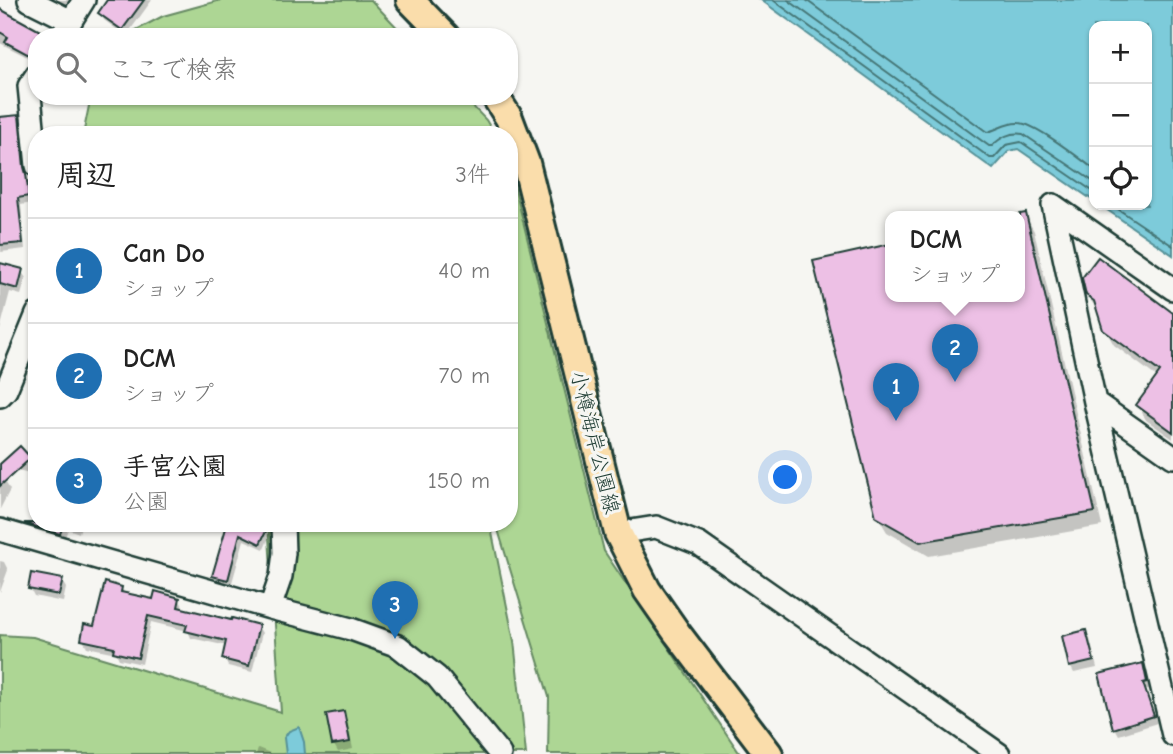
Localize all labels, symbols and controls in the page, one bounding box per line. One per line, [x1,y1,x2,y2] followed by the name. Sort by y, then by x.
[1089,21,1152,210] map controls
[1089,21,1152,84] button: +
[28,28,518,105] search box
[52,48,90,86] icon: search
[108,55,238,85] text: ここで検索
[1089,84,1152,147] button: −
[1089,147,1152,210] button: locate
[56,158,116,193] text: 周辺
[455,161,490,188] text: 3件
[885,211,1025,302] popup
[909,225,962,255] text: DCM
[123,239,205,269] text: Can Do
[74,257,84,284] text: 1
[438,257,490,284] text: 40 m
[909,261,1001,288] text: ショップ
[123,275,214,302] text: ショップ
[932,324,978,382] pin: 2
[123,344,176,374] text: DCM
[73,362,85,389] text: 2
[438,362,490,389] text: 70 m
[873,363,919,421] pin: 1
[566,368,624,516] street label: 小樽海岸公園線
[123,380,214,407] text: ショップ
[123,452,227,482] text: 手宮公園
[768,460,802,494] your location
[73,467,85,494] text: 3
[428,467,490,494] text: 150 m
[123,488,169,515] text: 公園
[372,581,418,639] pin: 3

